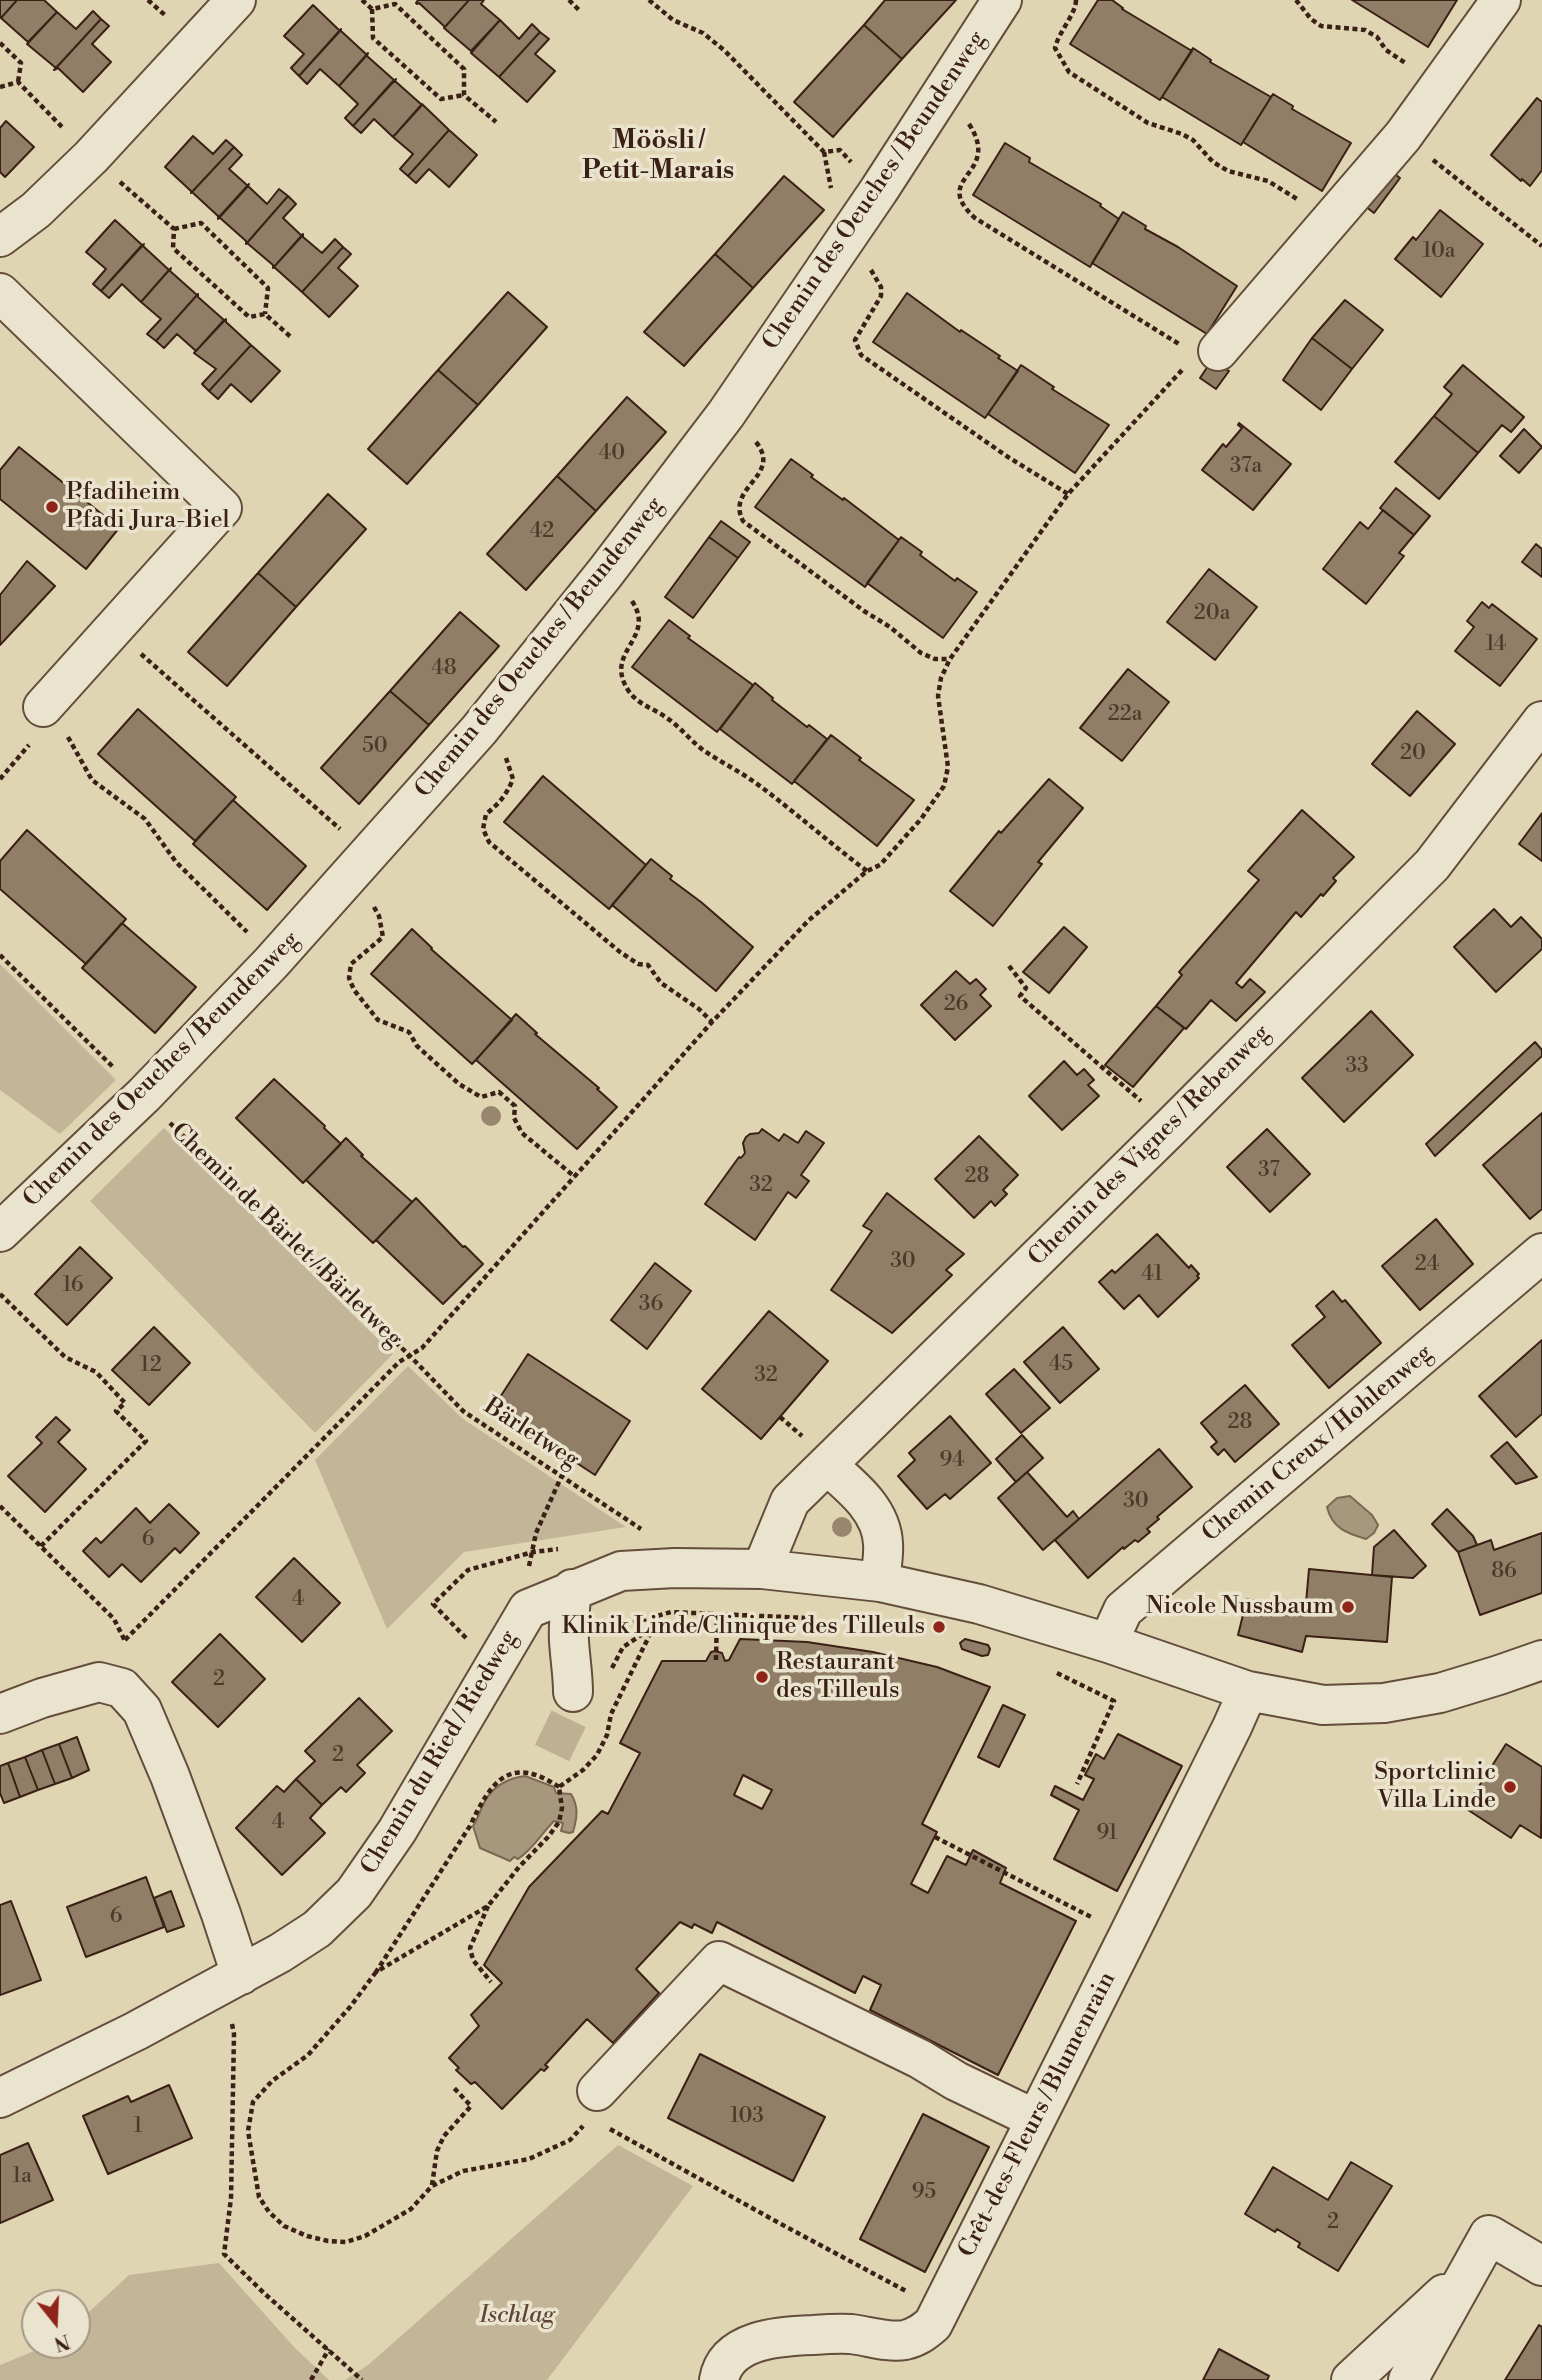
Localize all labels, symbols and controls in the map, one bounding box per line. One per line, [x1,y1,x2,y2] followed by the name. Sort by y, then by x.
[757,26,993,356] street label: Chemin des Oeuches / Beundenweg
[582,126,734,188] district label: Möösli / Petit-Marais
[1423,239,1455,265] house number: 10a
[599,441,625,467] house number: 40
[1230,454,1262,480] house number: 37a
[66,479,230,535] place label: Pfadiheim Pfadi Jura-Biel
[410,492,670,804] street label: Chemin des Oeuches / Beundenweg
[44,499,60,515] marker: Pfadiheim Pfadi Jura-Biel
[530,519,554,545] house number: 42
[1194,601,1230,627] house number: 20a
[1486,632,1506,658] house number: 14
[431,656,457,682] house number: 48
[1108,702,1142,728] house number: 22a
[362,734,388,760] house number: 50
[1400,741,1426,767] house number: 20
[18,926,306,1214] street label: Chemin des Oeuches / Beundenweg
[944,992,968,1018] house number: 26
[1023,1019,1277,1273] street label: Chemin des Vignes / Rebenweg
[1345,1054,1369,1080] house number: 33
[164,1118,408,1354] street label: Chemin de Bärlet / Bärletweg
[1258,1158,1280,1184] house number: 37
[965,1164,989,1190] house number: 28
[749,1173,773,1199] house number: 32
[890,1249,916,1275] house number: 30
[1415,1252,1439,1278] house number: 24
[1141,1262,1163,1288] house number: 41
[62,1273,84,1299] house number: 16
[639,1292,663,1318] house number: 36
[1197,1339,1439,1549] street label: Chemin Creux / Hohlenweg
[1049,1352,1073,1378] house number: 45
[140,1353,162,1379] house number: 12
[754,1363,778,1389] house number: 32
[478,1393,584,1475] street label: Bärletweg
[1228,1410,1252,1436] house number: 28
[939,1448,965,1474] house number: 94
[1123,1489,1149,1515] house number: 30
[142,1527,154,1553] house number: 6
[1491,1559,1517,1585] house number: 86
[292,1587,304,1613] house number: 4
[1146,1593,1334,1621] place label: Nicole Nussbaum
[1340,1599,1356,1615] marker: Nicole Nussbaum
[562,1613,925,1641] place label: Klinik Linde/Clinique des Tilleuls
[931,1619,947,1635] marker: Klinik Linde/Clinique des Tilleuls
[356,1626,524,1880] street label: Chemin du Ried / Riedweg
[776,1649,899,1705] place label: Restaurant des Tilleuls
[213,1667,225,1693] house number: 2
[754,1669,770,1685] marker: Restaurant des Tilleuls
[332,1743,344,1769] house number: 2
[1374,1759,1496,1815] place label: Sportclinic Villa Linde
[1502,1779,1518,1795] marker: Sportclinic Villa Linde
[272,1810,284,1836] house number: 4
[1096,1821,1118,1847] house number: 91
[110,1904,122,1930] house number: 6
[953,1968,1123,2262] street label: Crêt-des-Fleurs / Blumenrain
[730,2104,764,2130] house number: 103
[133,2114,143,2140] house number: 1
[12,2164,32,2190] house number: 1a
[912,2180,936,2206] house number: 95
[1327,2210,1339,2236] house number: 2
[21,2289,91,2359] north arrow
[479,2302,555,2330] park label: Ischlag
[51,2328,73,2356] text: N

